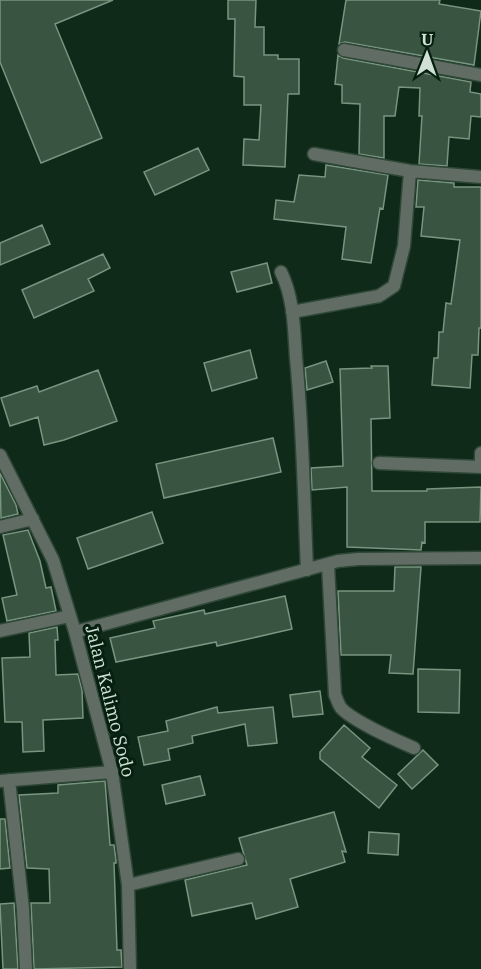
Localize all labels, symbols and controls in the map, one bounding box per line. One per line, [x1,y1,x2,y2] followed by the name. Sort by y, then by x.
[397,24,457,84] north arrow
[421,29,434,49] text: U
[80,623,140,779] street label: Jalan Kalimo Sodo

